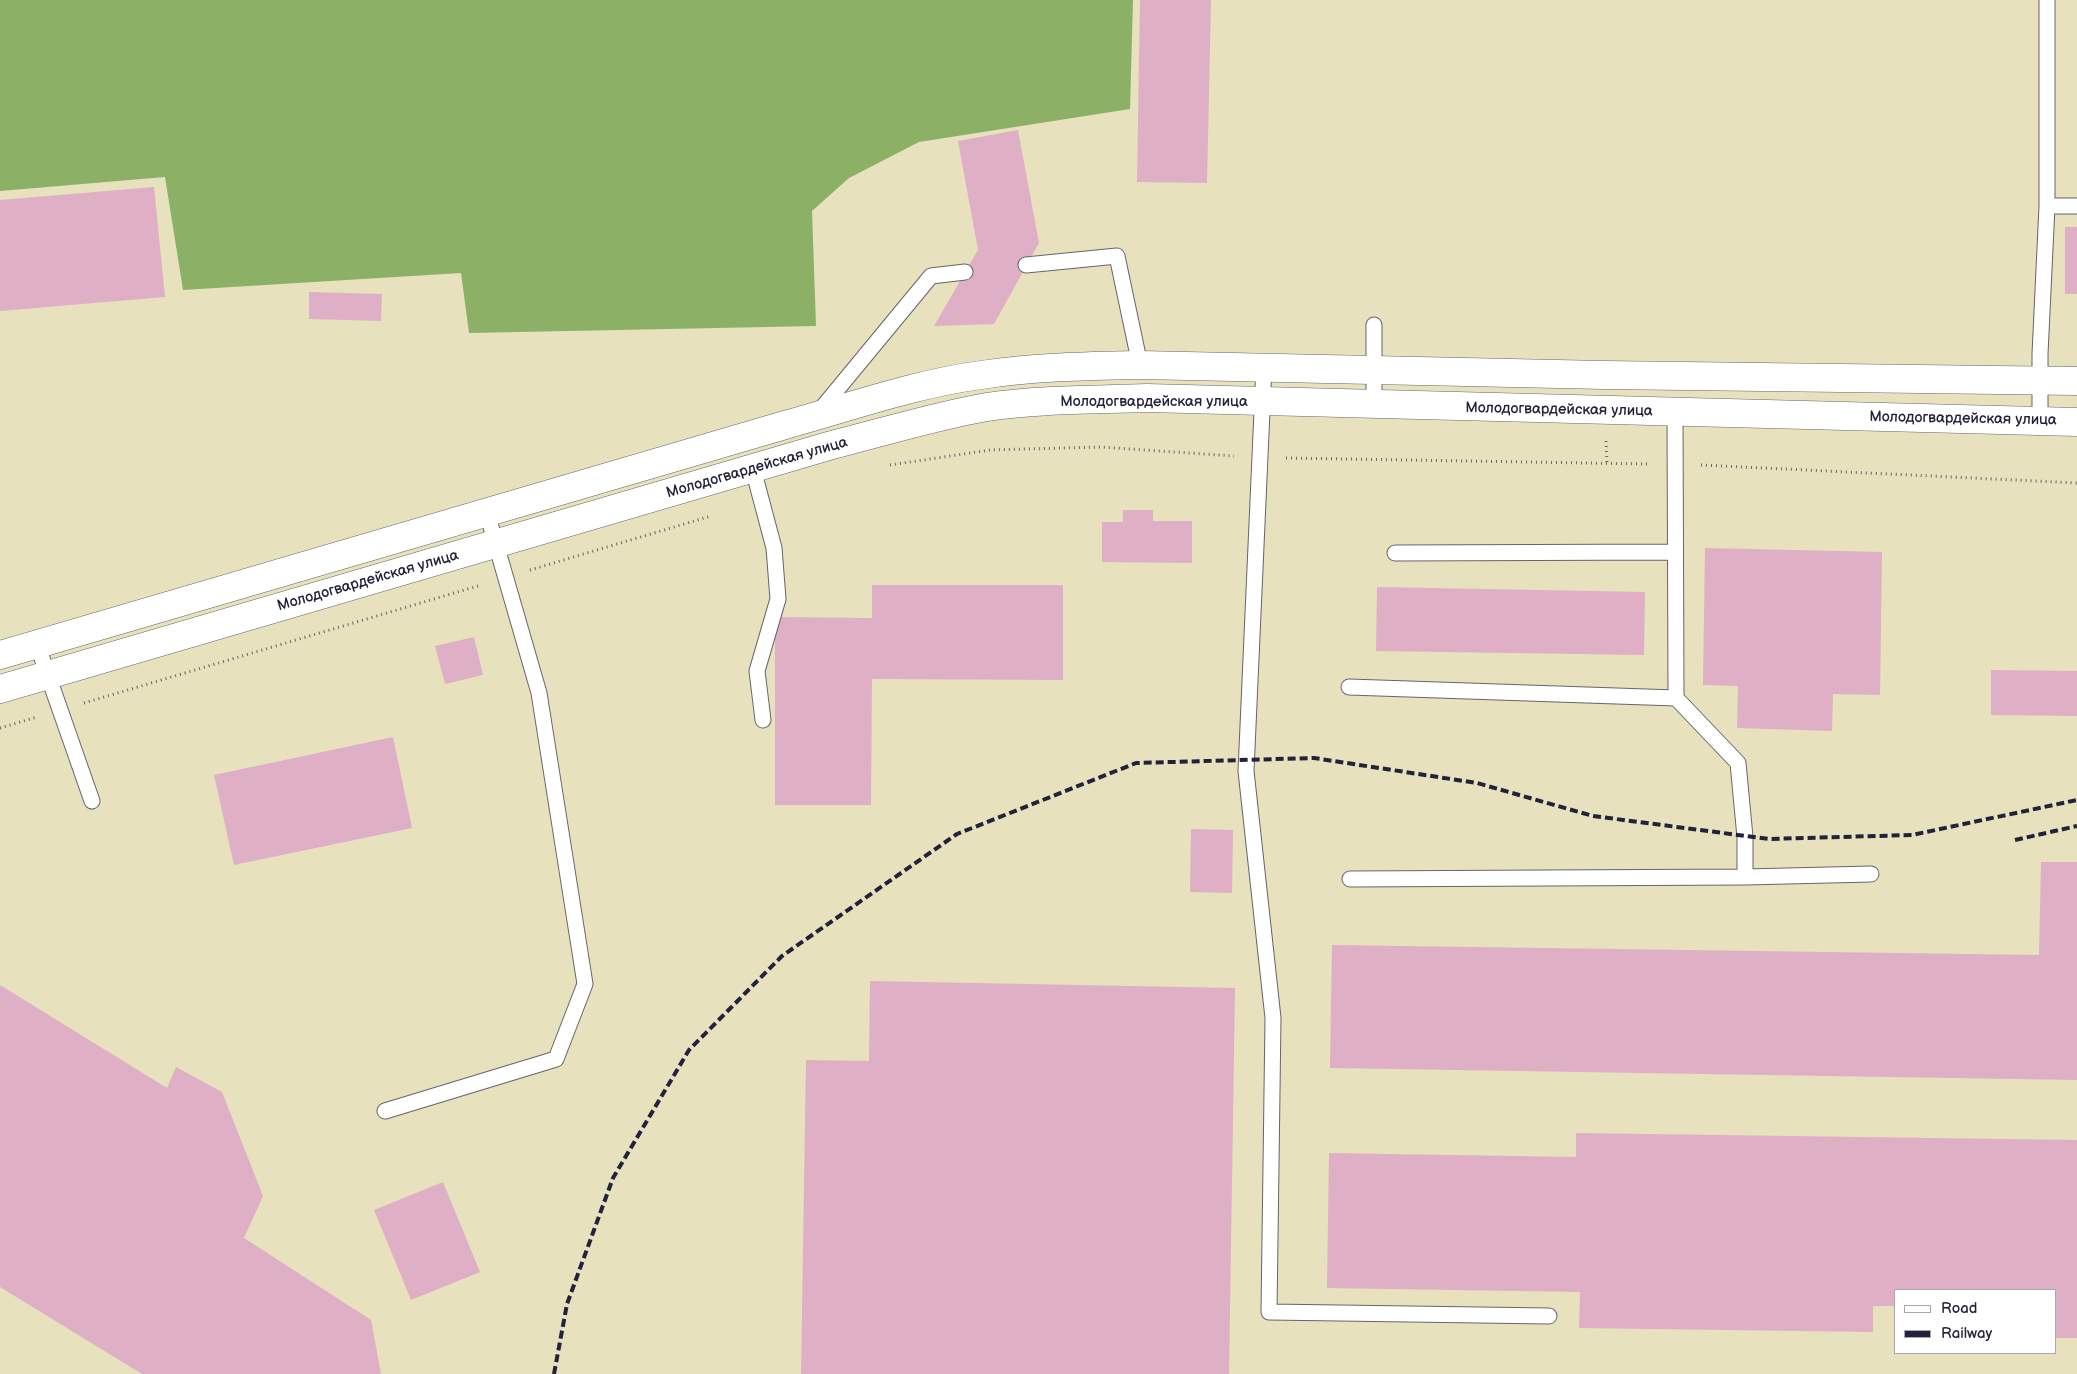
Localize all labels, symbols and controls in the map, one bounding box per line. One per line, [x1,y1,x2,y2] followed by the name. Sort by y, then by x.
[1060,393,1248,411] street label: Молодогвардейская улица
[1465,399,1653,421] street label: Молодогвардейская улица
[1869,408,2057,430] street label: Молодогвардейская улица
[664,433,850,503] street label: Молодогвардейская улица
[275,546,461,616] street label: Молодогвардейская улица
[1894,1289,2057,1354] legend
[1941,1299,1977,1318] text: Road
[1941,1324,1992,1343] text: Railway

